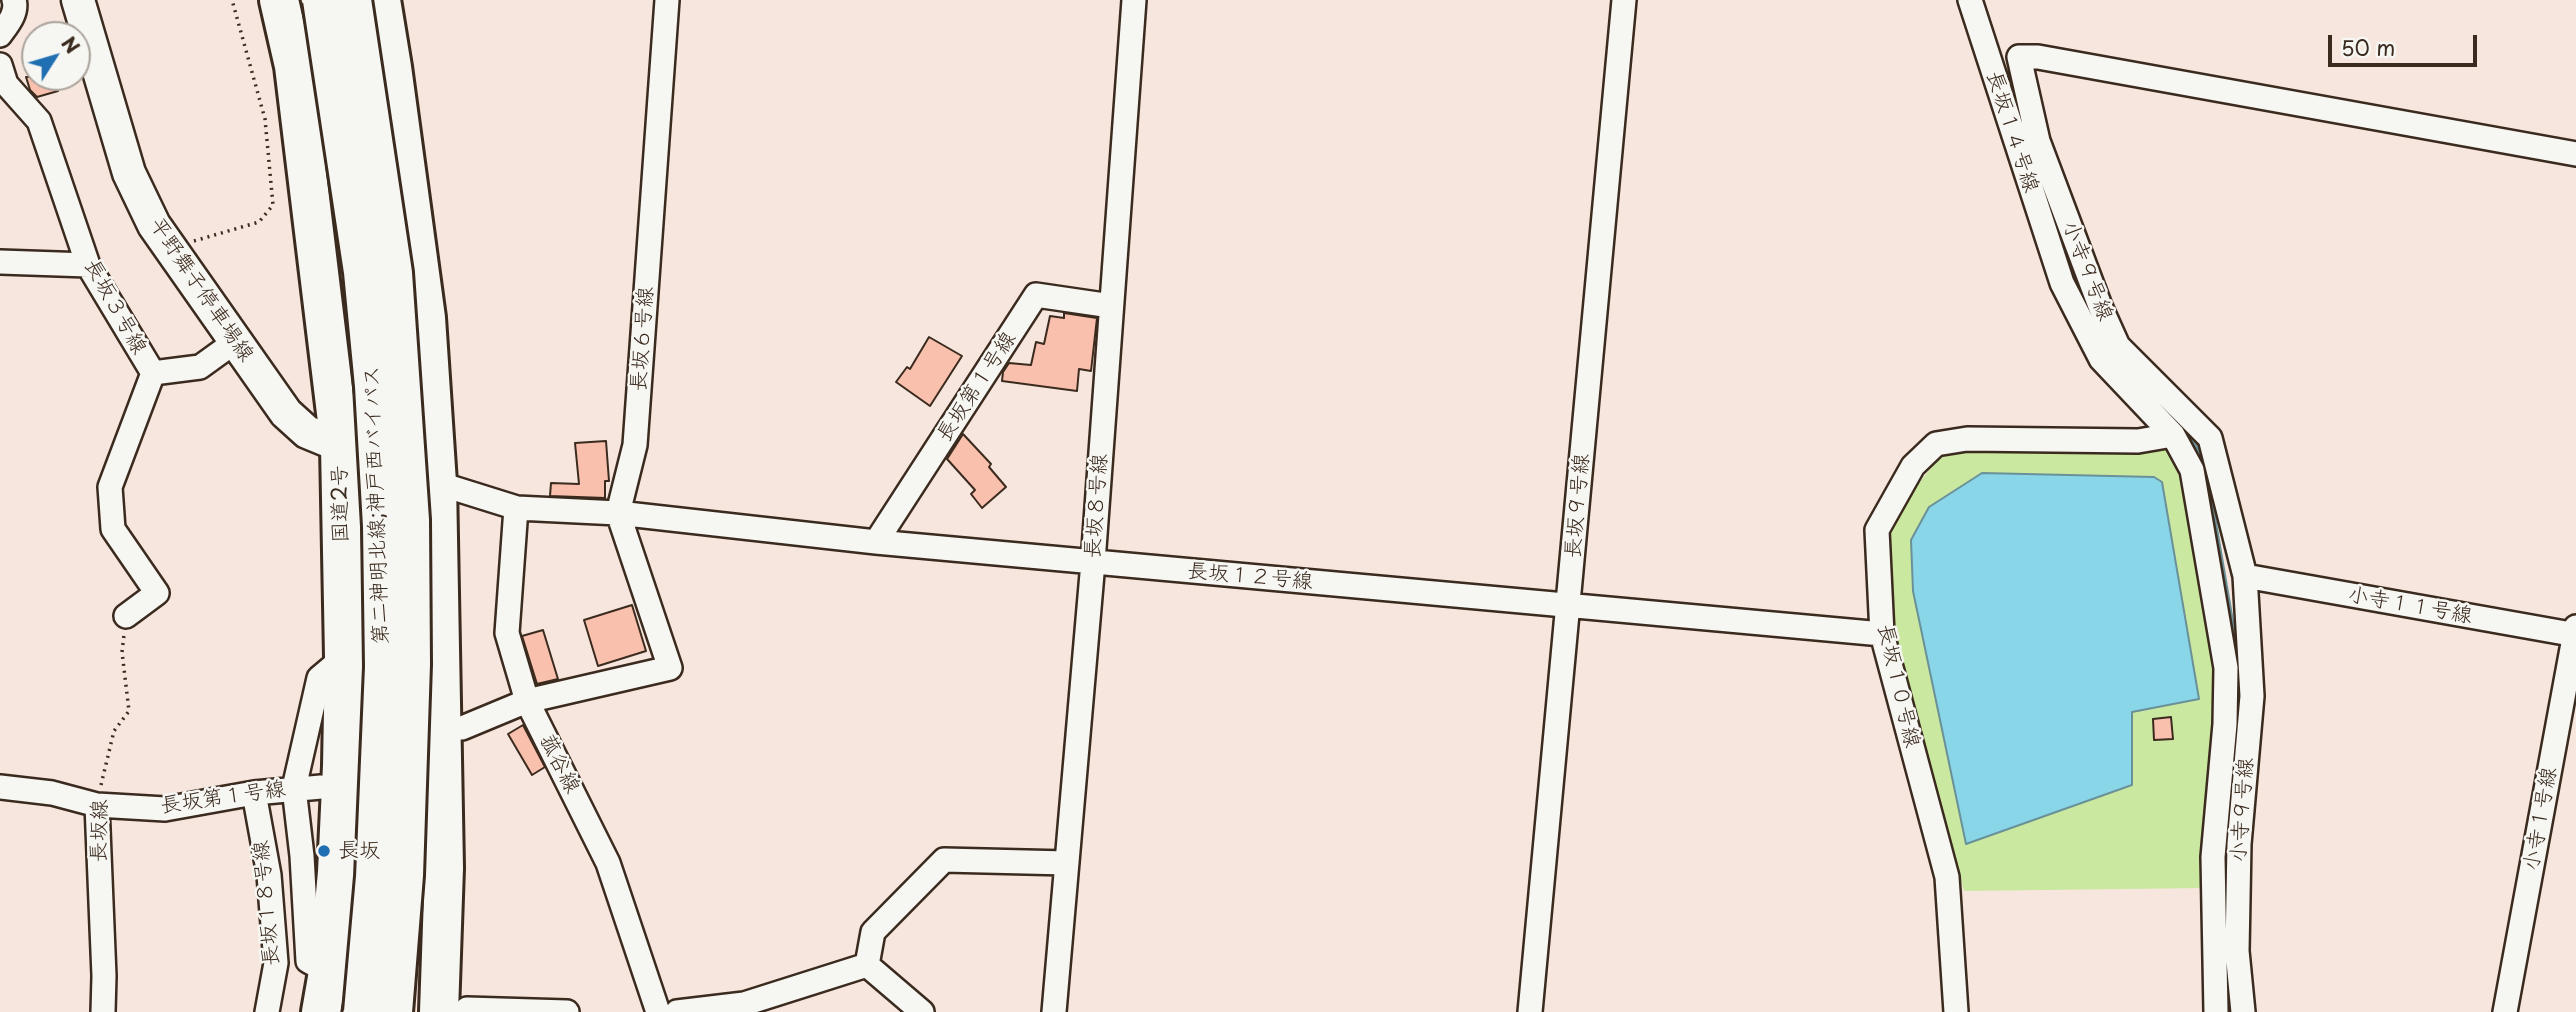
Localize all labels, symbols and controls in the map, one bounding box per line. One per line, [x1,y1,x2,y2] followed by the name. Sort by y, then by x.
[21,21,91,91] north arrow
[2331,21,2480,65] scale bar
[55,30,87,59] text: N
[2341,31,2395,63] text: 50 m
[1981,68,2043,196] street label: 長坂１４号線
[144,213,258,367] street label: 平野舞子停車場線
[2056,217,2118,325] street label: 小寺９号線
[79,255,151,359] street label: 長坂３号線
[627,286,659,392] street label: 長坂６号線
[932,327,1022,447] street label: 長坂第１号線
[360,365,394,645] street label: 第二神明北線;神戸西バイパス
[1081,453,1113,559] street label: 長坂８号線
[1561,453,1595,559] street label: 長坂９号線
[328,465,354,543] street label: 国道2号
[1186,559,1314,595] street label: 長坂１２号線
[2346,583,2474,629] street label: 小寺１１号線
[1872,622,1924,750] street label: 長坂１０号線
[533,730,585,798] street label: 菰谷線
[2227,757,2259,863] street label: 小寺９号線
[2519,765,2563,873] street label: 小寺１号線
[159,777,287,819] street label: 長坂第１号線
[87,799,113,863] street label: 長坂線
[338,838,380,864] place label: 長坂
[249,839,285,967] street label: 長坂１８号線
[316,843,332,859] marker: 長坂

